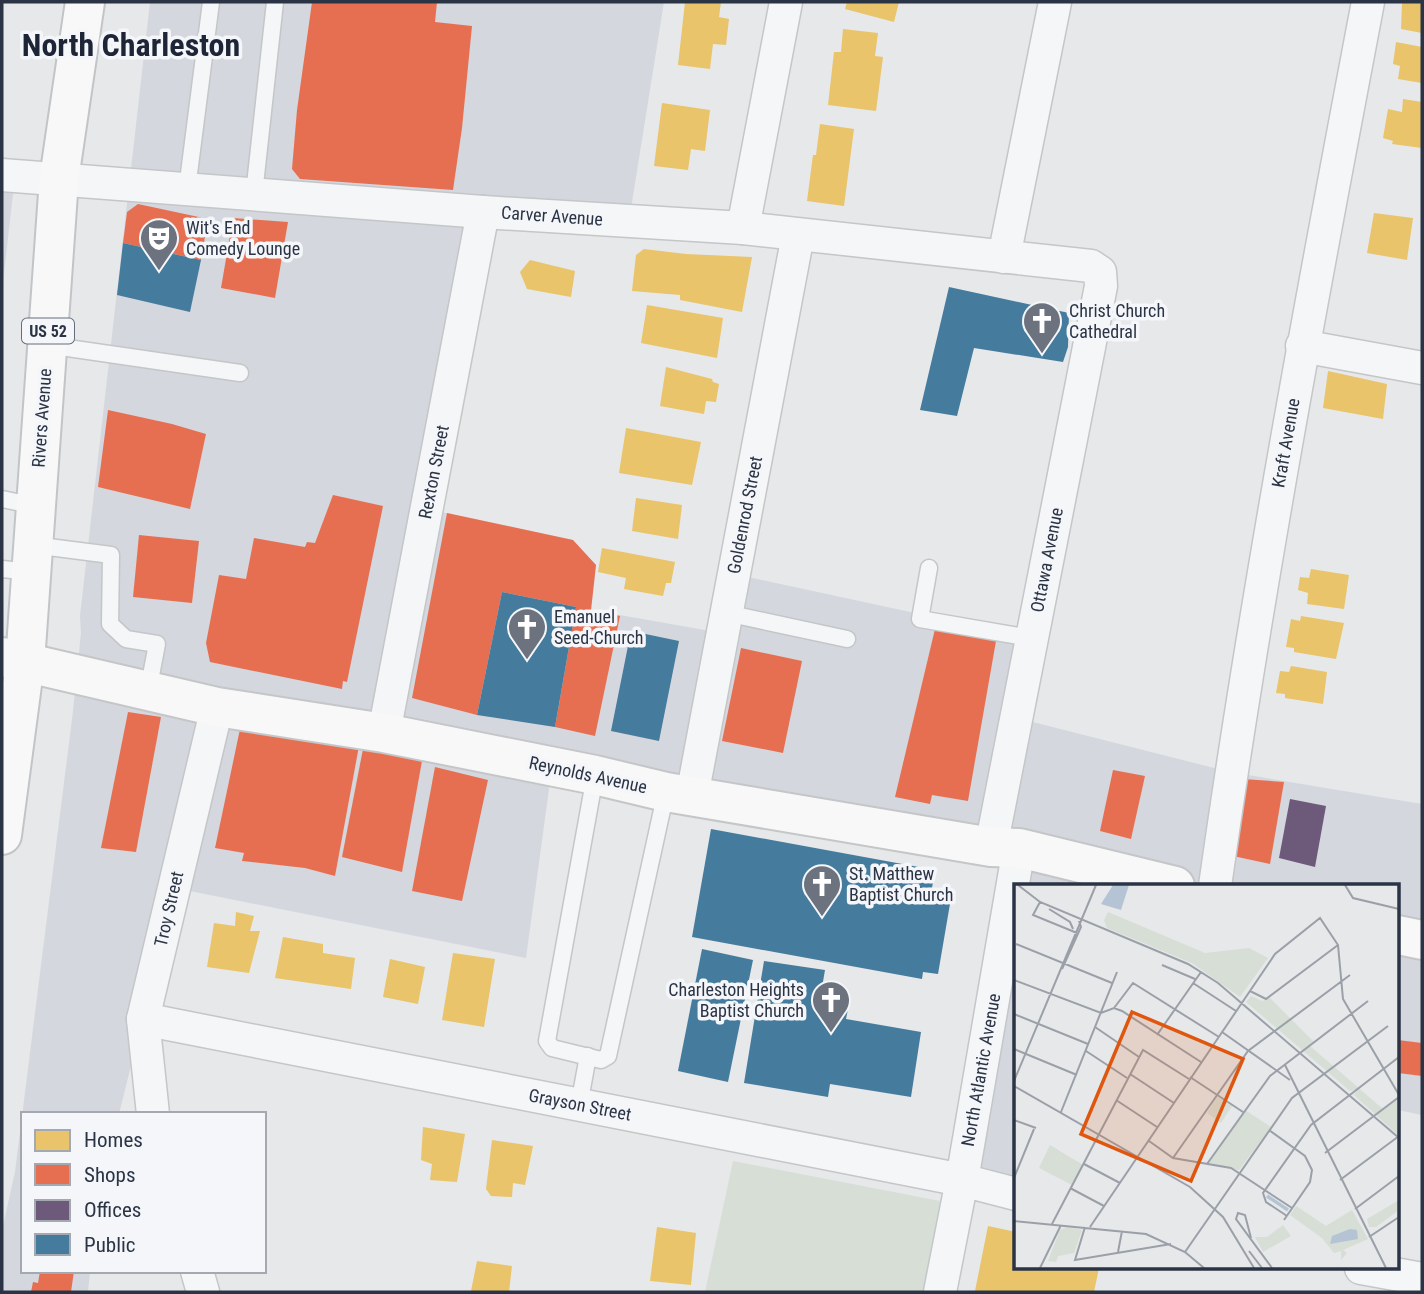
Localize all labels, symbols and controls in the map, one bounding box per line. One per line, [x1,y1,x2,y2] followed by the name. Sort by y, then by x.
[22,26,240,64] district label: North Charleston
[500,201,604,230] street label: Carver Avenue
[138,217,180,272] theatre icon: Wit's End Comedy Lounge
[186,217,300,259] place label: Wit's End Comedy Lounge
[1021,300,1063,355] church icon: Christ Church Cathedral
[1069,300,1165,342] place label: Christ Church Cathedral
[22,318,74,344] road number: US 52
[28,368,55,468] street label: Rivers Avenue
[1267,397,1304,489] street label: Kraft Avenue
[414,423,453,521] street label: Rexton Street
[723,454,766,576] street label: Goldenrod Street
[1026,506,1067,614] street label: Ottawa Avenue
[506,606,548,661] church icon: Emanuel Seed-Church
[554,606,644,648] place label: Emanuel Seed-Church
[527,752,649,797] street label: Reynolds Avenue
[801,863,843,918] church icon: St. Matthew Baptist Church
[849,863,953,905] place label: St. Matthew Baptist Church
[150,869,187,949] street label: Troy Street
[1014,884,1400,1270] inset map
[668,979,804,1021] place label: Charleston Heights Baptist Church
[810,979,852,1034] church icon: Charleston Heights Baptist Church
[957,992,1004,1148] street label: North Atlantic Avenue
[527,1084,633,1125] street label: Grayson Street
[21,1112,266,1273] legend
[84,1128,143,1152] text: Homes
[84,1163,136,1187] text: Shops
[84,1198,141,1222] text: Offices
[84,1233,136,1257] text: Public

